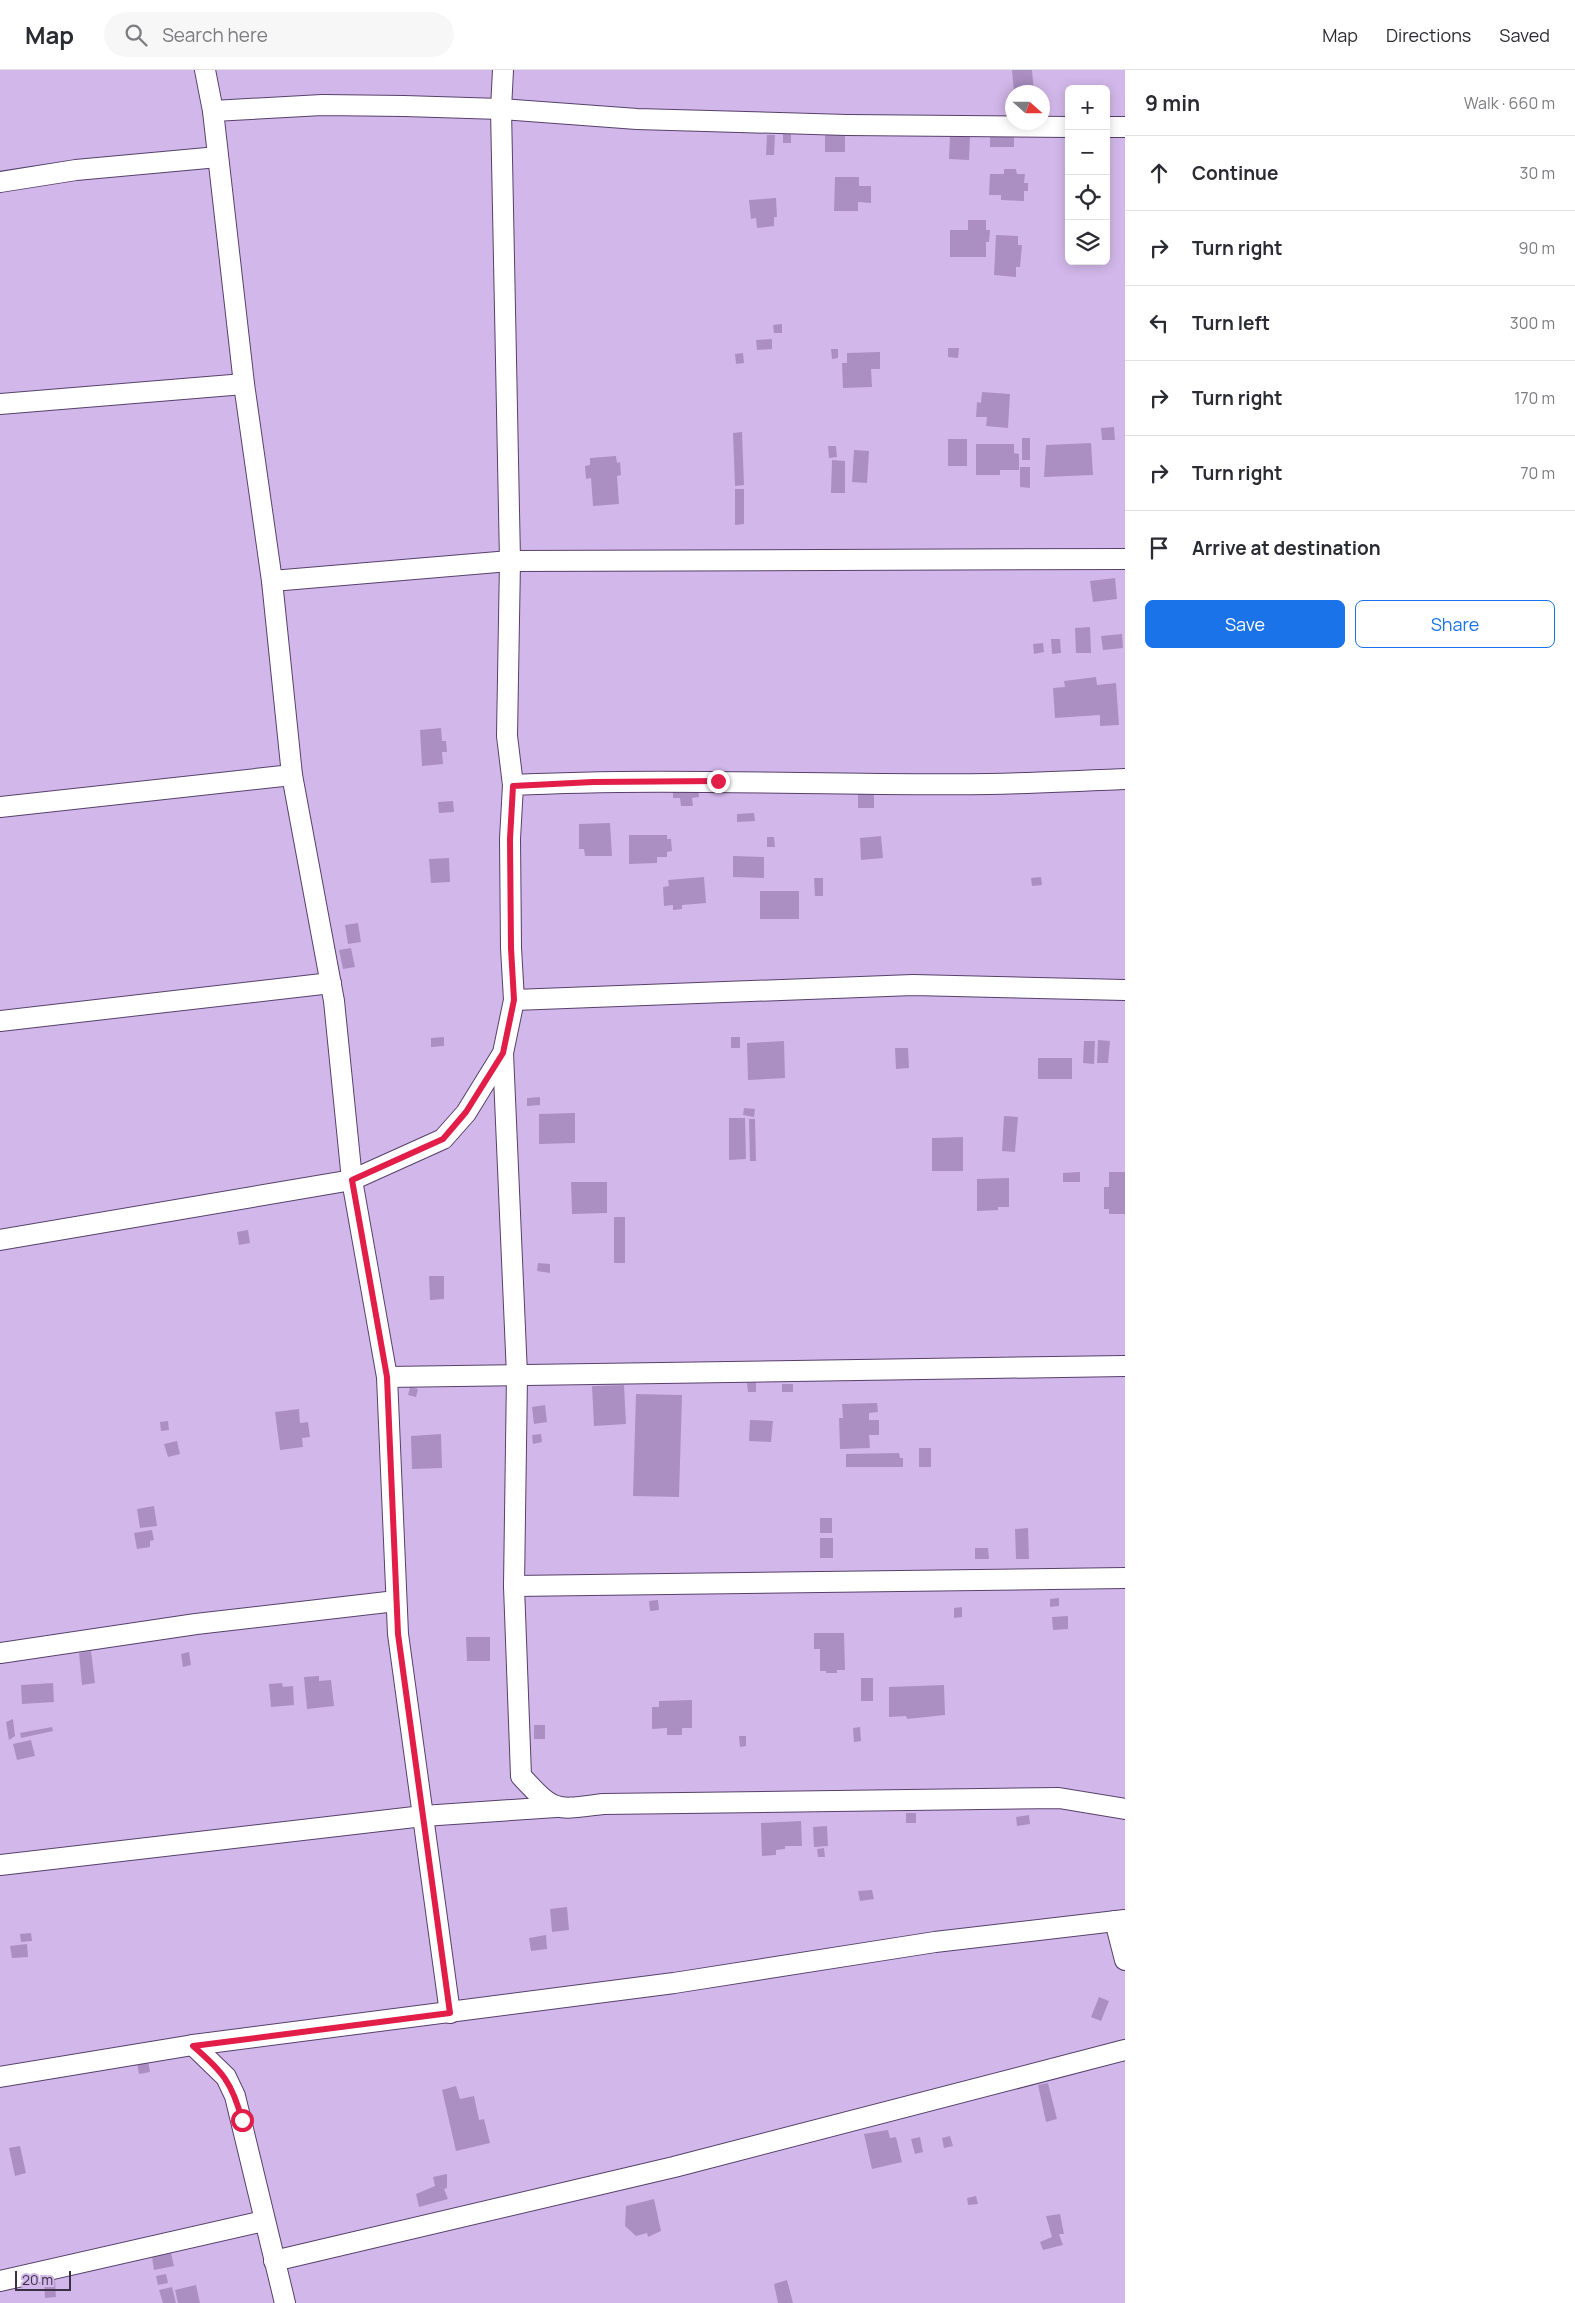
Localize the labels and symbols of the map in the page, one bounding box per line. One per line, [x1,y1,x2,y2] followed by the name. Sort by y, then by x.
[1005,85,1050,130] north arrow
[707,770,730,793] route end
[231,2109,254,2132] route start
[15,2268,71,2291] scale bar

